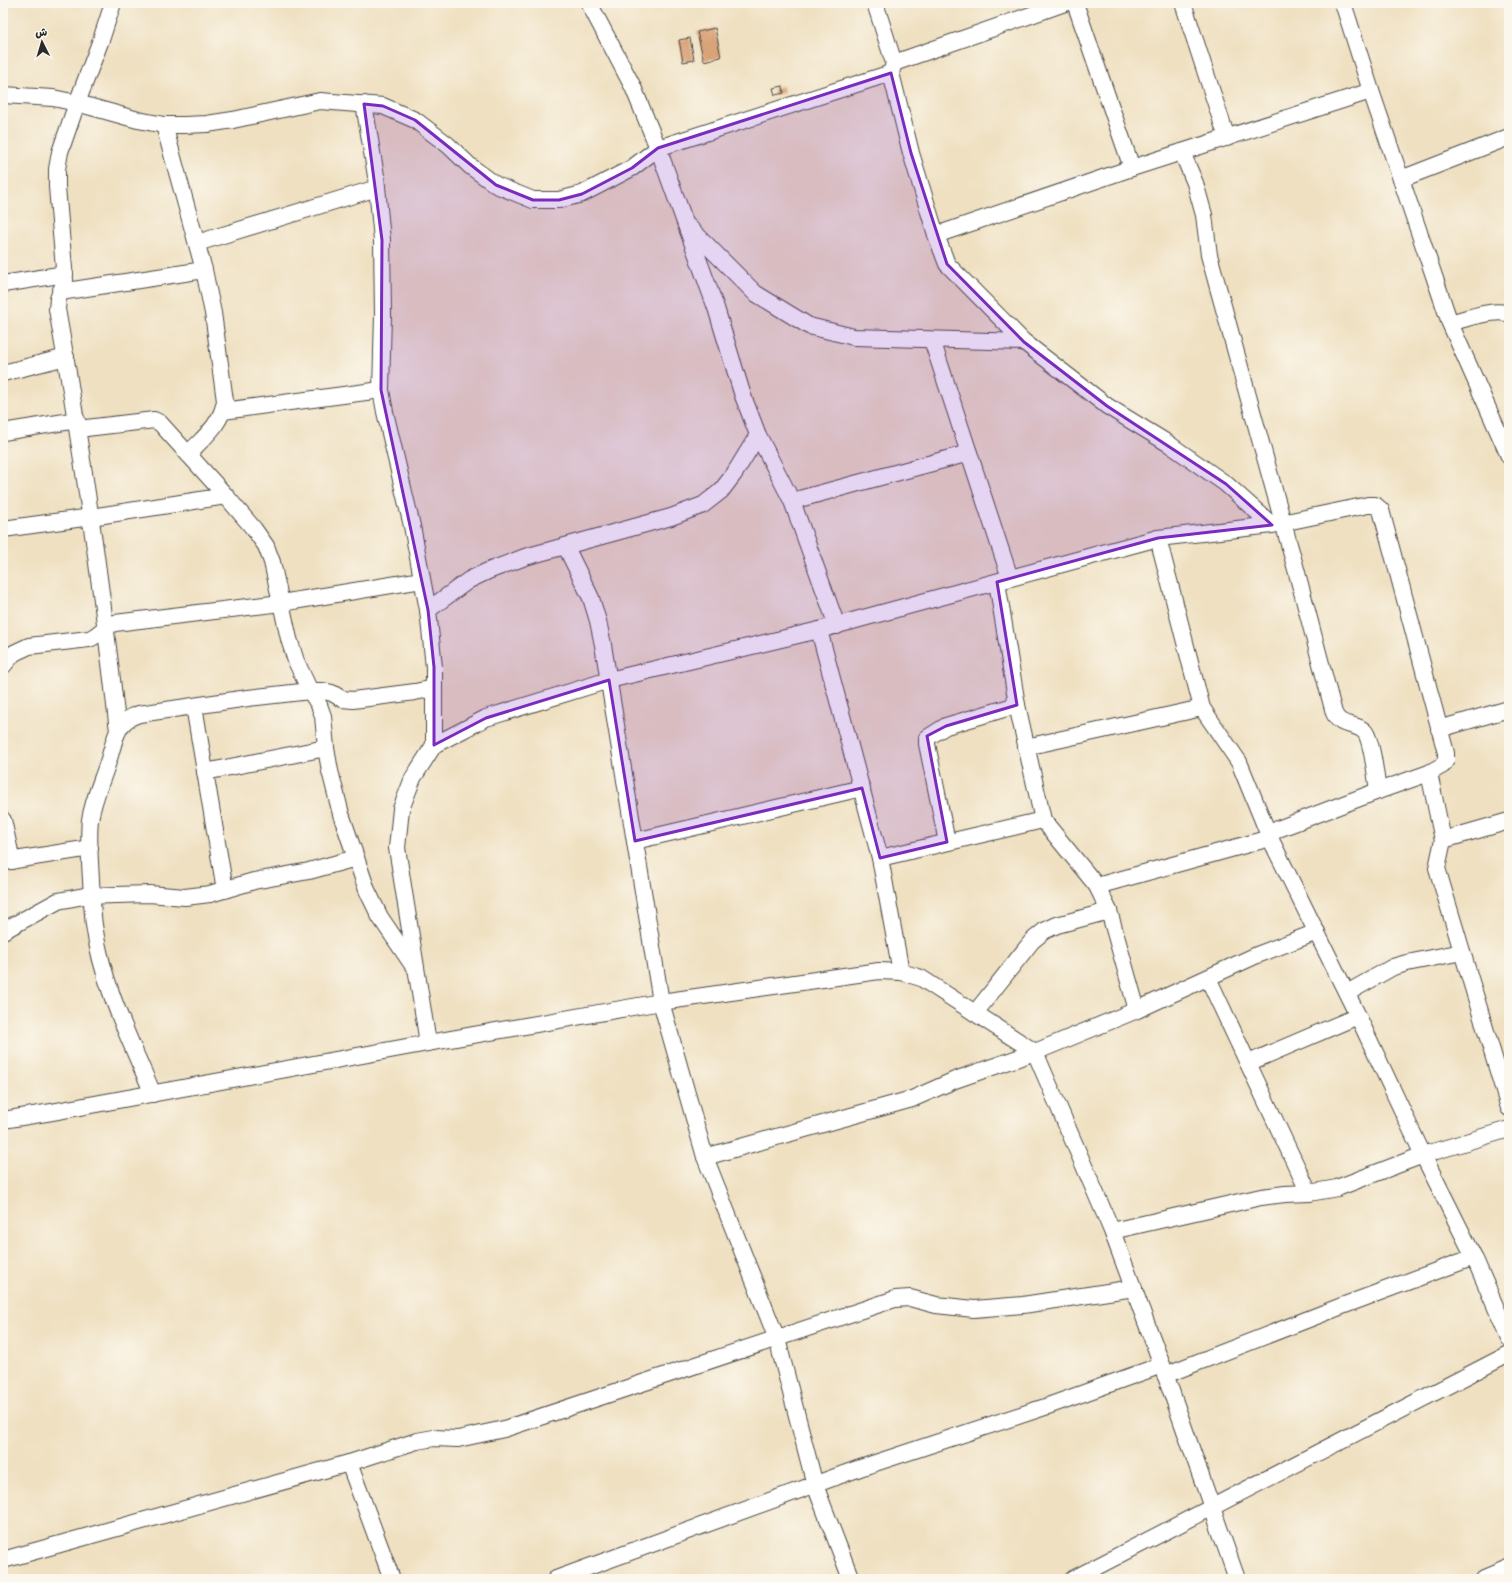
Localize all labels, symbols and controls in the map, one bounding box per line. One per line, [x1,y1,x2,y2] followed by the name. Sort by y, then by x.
[22,22,62,62] north arrow
[34,25,48,41] text: ش

